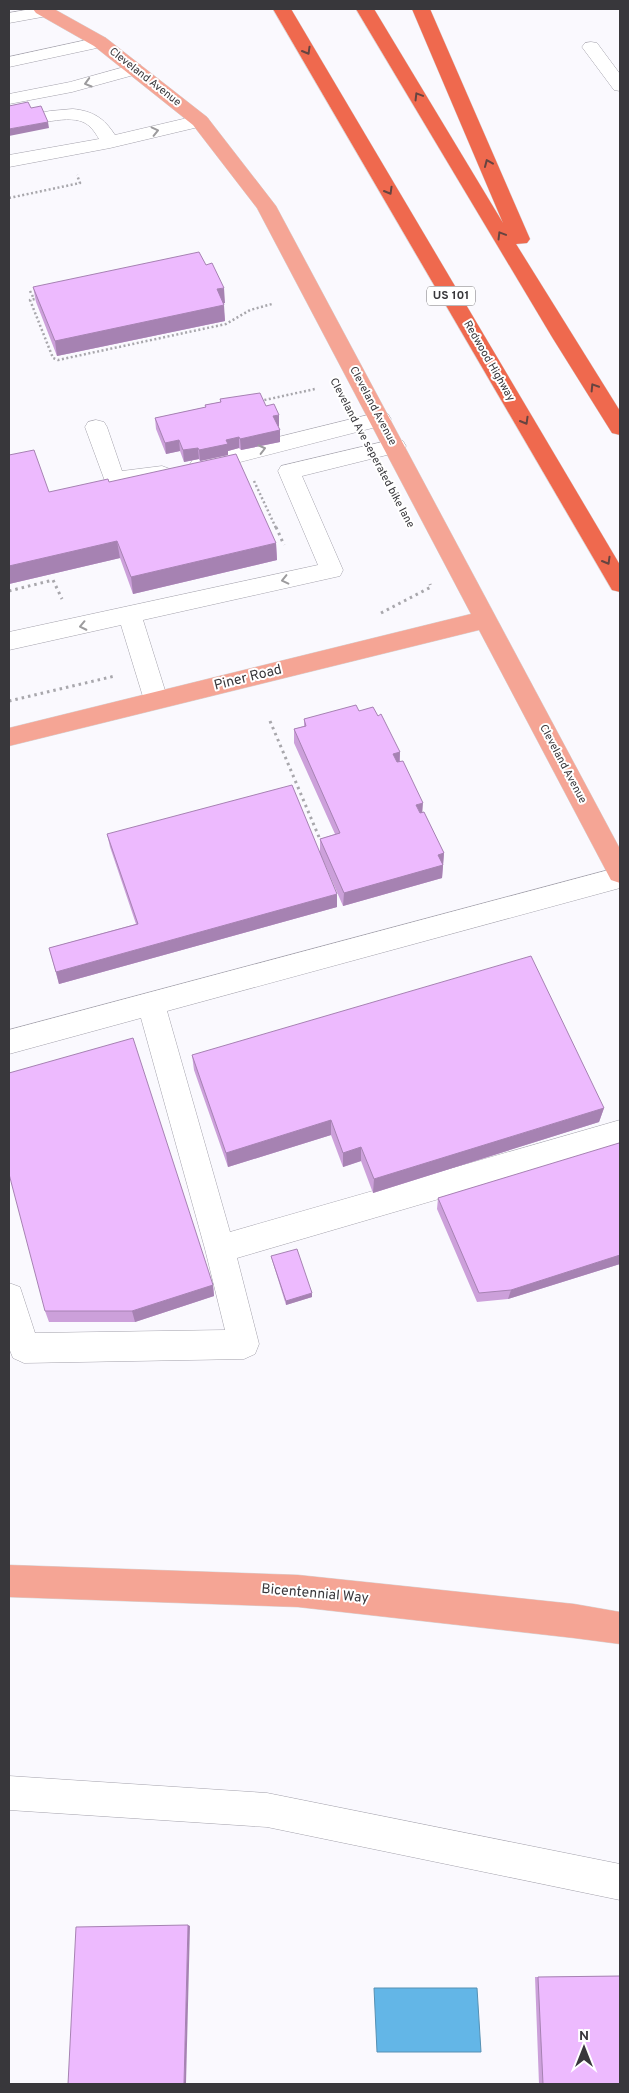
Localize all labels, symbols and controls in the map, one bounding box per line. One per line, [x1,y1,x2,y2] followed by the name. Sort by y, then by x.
[106,45,184,109] street label: Cleveland Avenue
[300,45,310,54] one-way arrow
[84,77,93,87] one-way arrow
[414,92,424,101] one-way arrow
[151,126,160,137] one-way arrow
[483,159,494,168] one-way arrow
[383,185,393,194] one-way arrow
[498,231,508,240] one-way arrow
[427,286,475,306] road number: US 101
[460,318,518,404] street label: Redwood Highway
[346,364,400,448] street label: Cleveland Avenue
[326,376,418,530] street label: Cleveland Ave seperated bike lane
[591,383,600,393] one-way arrow
[518,416,528,425] one-way arrow
[257,444,266,455] one-way arrow
[601,556,611,565] one-way arrow
[280,575,289,585] one-way arrow
[78,620,87,630] one-way arrow
[212,661,284,695] street label: Piner Road
[536,722,590,806] street label: Cleveland Avenue
[261,1581,369,1607] street label: Bicentennial Way
[559,2023,609,2073] north arrow
[579,2028,589,2045] text: N

